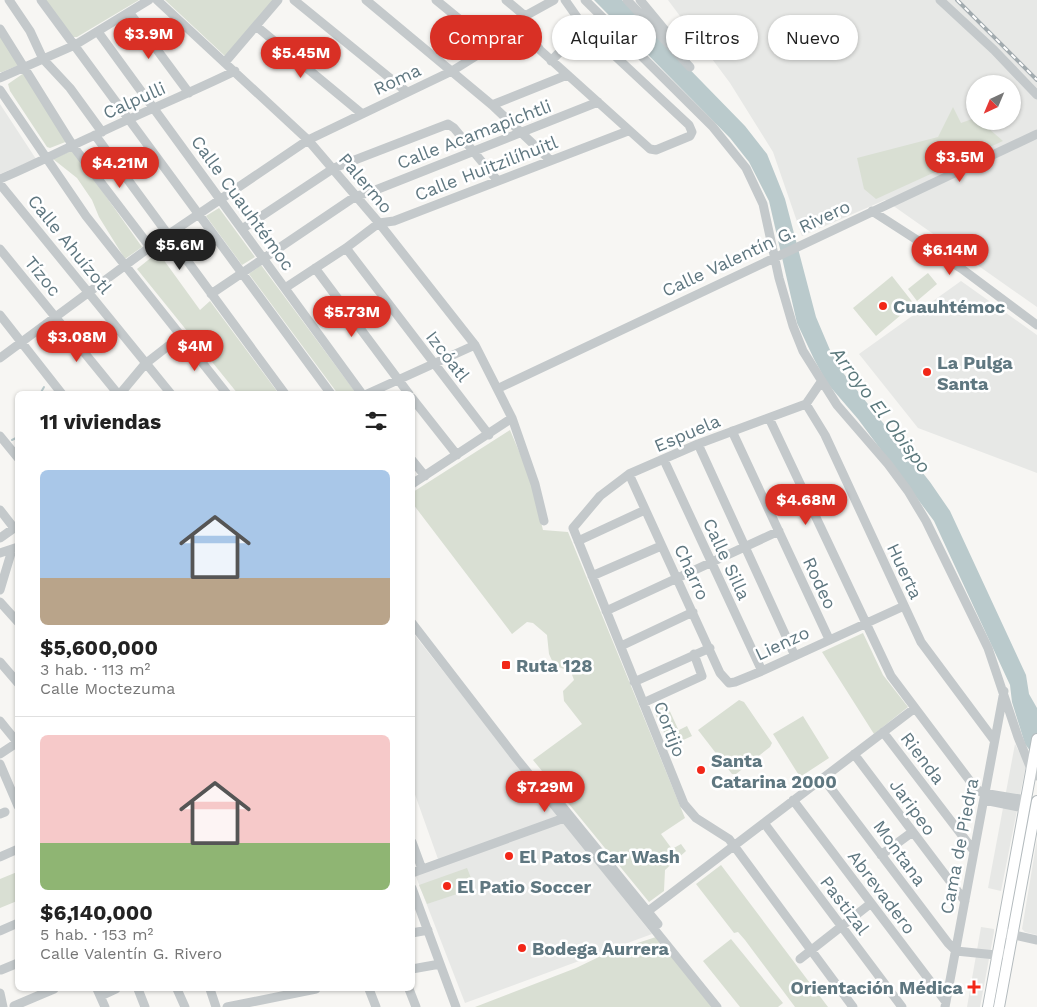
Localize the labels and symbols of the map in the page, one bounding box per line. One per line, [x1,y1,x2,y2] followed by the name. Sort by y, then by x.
[114,18,184,60] pin: $3.9M
[260,36,342,79] pin: $5.45M
[370,59,424,99] street label: Roma
[966,75,1021,130] north arrow
[99,77,169,123] street label: Calpulli
[394,95,554,173] street label: Calle Acamapichtli
[187,131,299,275] street label: Calle Cuauhtémoc
[412,131,561,205] street label: Calle Huitzilíhuitl
[925,140,995,183] pin: $3.5M
[79,146,161,189] pin: $4.21M
[335,149,397,217] street label: Palermo
[24,190,117,298] street label: Calle Ahuízotl
[659,195,853,301] street label: Calle Valentín G. Rivero
[145,228,215,271] pin: $5.6M
[909,234,991,276] pin: $6.14M
[21,252,65,300] street label: Tízoc
[311,296,393,338] pin: $5.73M
[893,296,1005,317] place label: Cuauhtémoc
[877,300,889,312] marker: Cuauhtémoc
[36,320,118,363] pin: $3.08M
[422,327,475,386] street label: Izcóatl
[171,330,219,372] pin: $4M
[826,342,936,478] water label: Arroyo El Obispo
[937,352,1013,394] place label: La Pulga Santa
[921,366,933,378] marker: La Pulga Santa
[651,410,723,456] street label: Espuela
[765,484,847,526] pin: $4.68M
[699,515,755,603] street label: Calle Silla
[883,540,927,602] street label: Huerta
[670,541,714,603] street label: Charro
[799,554,841,612] street label: Rodeo
[752,621,812,665] street label: Lienzo
[516,655,593,676] place label: Ruta 128
[500,659,512,671] marker: Ruta 128
[650,698,690,760] street label: Cortijo
[897,728,949,788] street label: Rienda
[711,750,837,792] place label: Santa Catarina 2000
[695,764,707,776] marker: Santa Catarina 2000
[504,770,586,813] pin: $7.29M
[886,775,940,839] street label: Jaripeo
[936,776,982,916] street label: Cama de Piedra
[869,816,931,890] street label: Montana
[519,846,680,867] place label: El Patos Car Wash
[844,846,920,938] street label: Abrevadero
[503,850,515,862] marker: El Patos Car Wash
[816,871,874,939] street label: Pastizal
[457,876,591,897] place label: El Patio Soccer
[441,880,453,892] marker: El Patio Soccer
[532,938,670,959] place label: Bodega Aurrera
[516,942,528,954] marker: Bodega Aurrera
[790,977,964,998] place label: Orientación Médica
[967,980,981,994] marker: Orientación Médica

